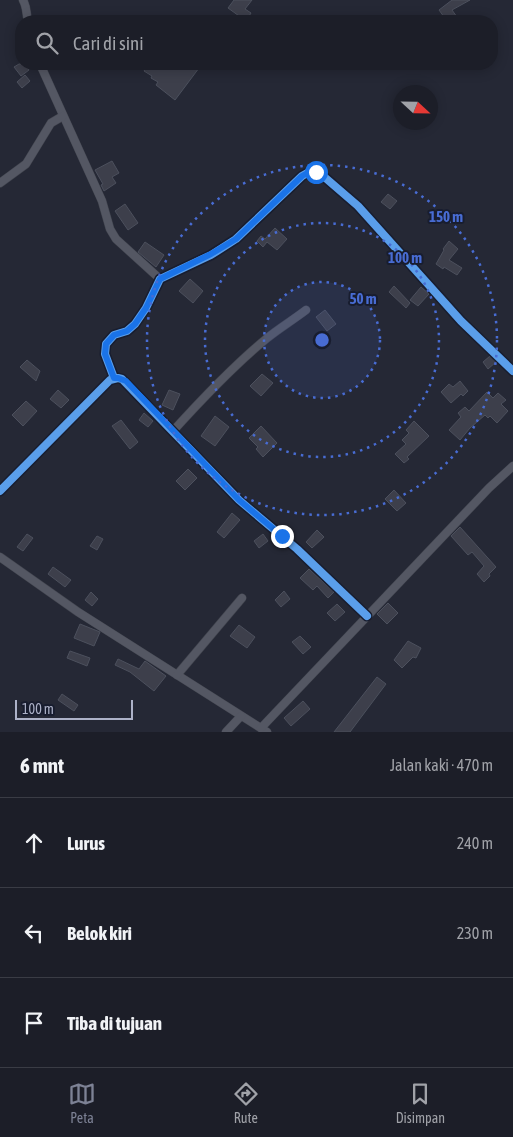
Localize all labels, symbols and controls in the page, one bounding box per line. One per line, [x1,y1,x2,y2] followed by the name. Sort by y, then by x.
[15,15,498,70] search box
[33,29,61,57] icon: search
[73,32,144,54] text: Cari di sini
[393,85,438,130] north arrow
[305,161,328,184] route start
[429,208,463,225] text: 150 m
[388,249,422,266] text: 100 m
[350,290,377,307] text: 50 m
[313,331,331,349] centre of rings
[271,525,294,548] route end
[15,697,132,720] scale bar
[22,701,54,717] text: 100 m
[20,753,64,777] text: 6 mnt
[390,756,493,774] text: Jalan kaki · 470 m
[20,829,48,857] icon: ahead
[67,832,105,854] text: Lurus
[457,834,493,852] text: 240 m
[20,919,48,947] icon: left
[67,922,132,944] text: Belok kiri
[457,924,493,942] text: 230 m
[20,1009,48,1037] icon: arrive
[67,1012,162,1034] text: Tiba di tujuan
[68,1080,96,1126] tab: Peta
[232,1080,260,1126] tab: Rute
[396,1080,445,1126] tab: Disimpan

